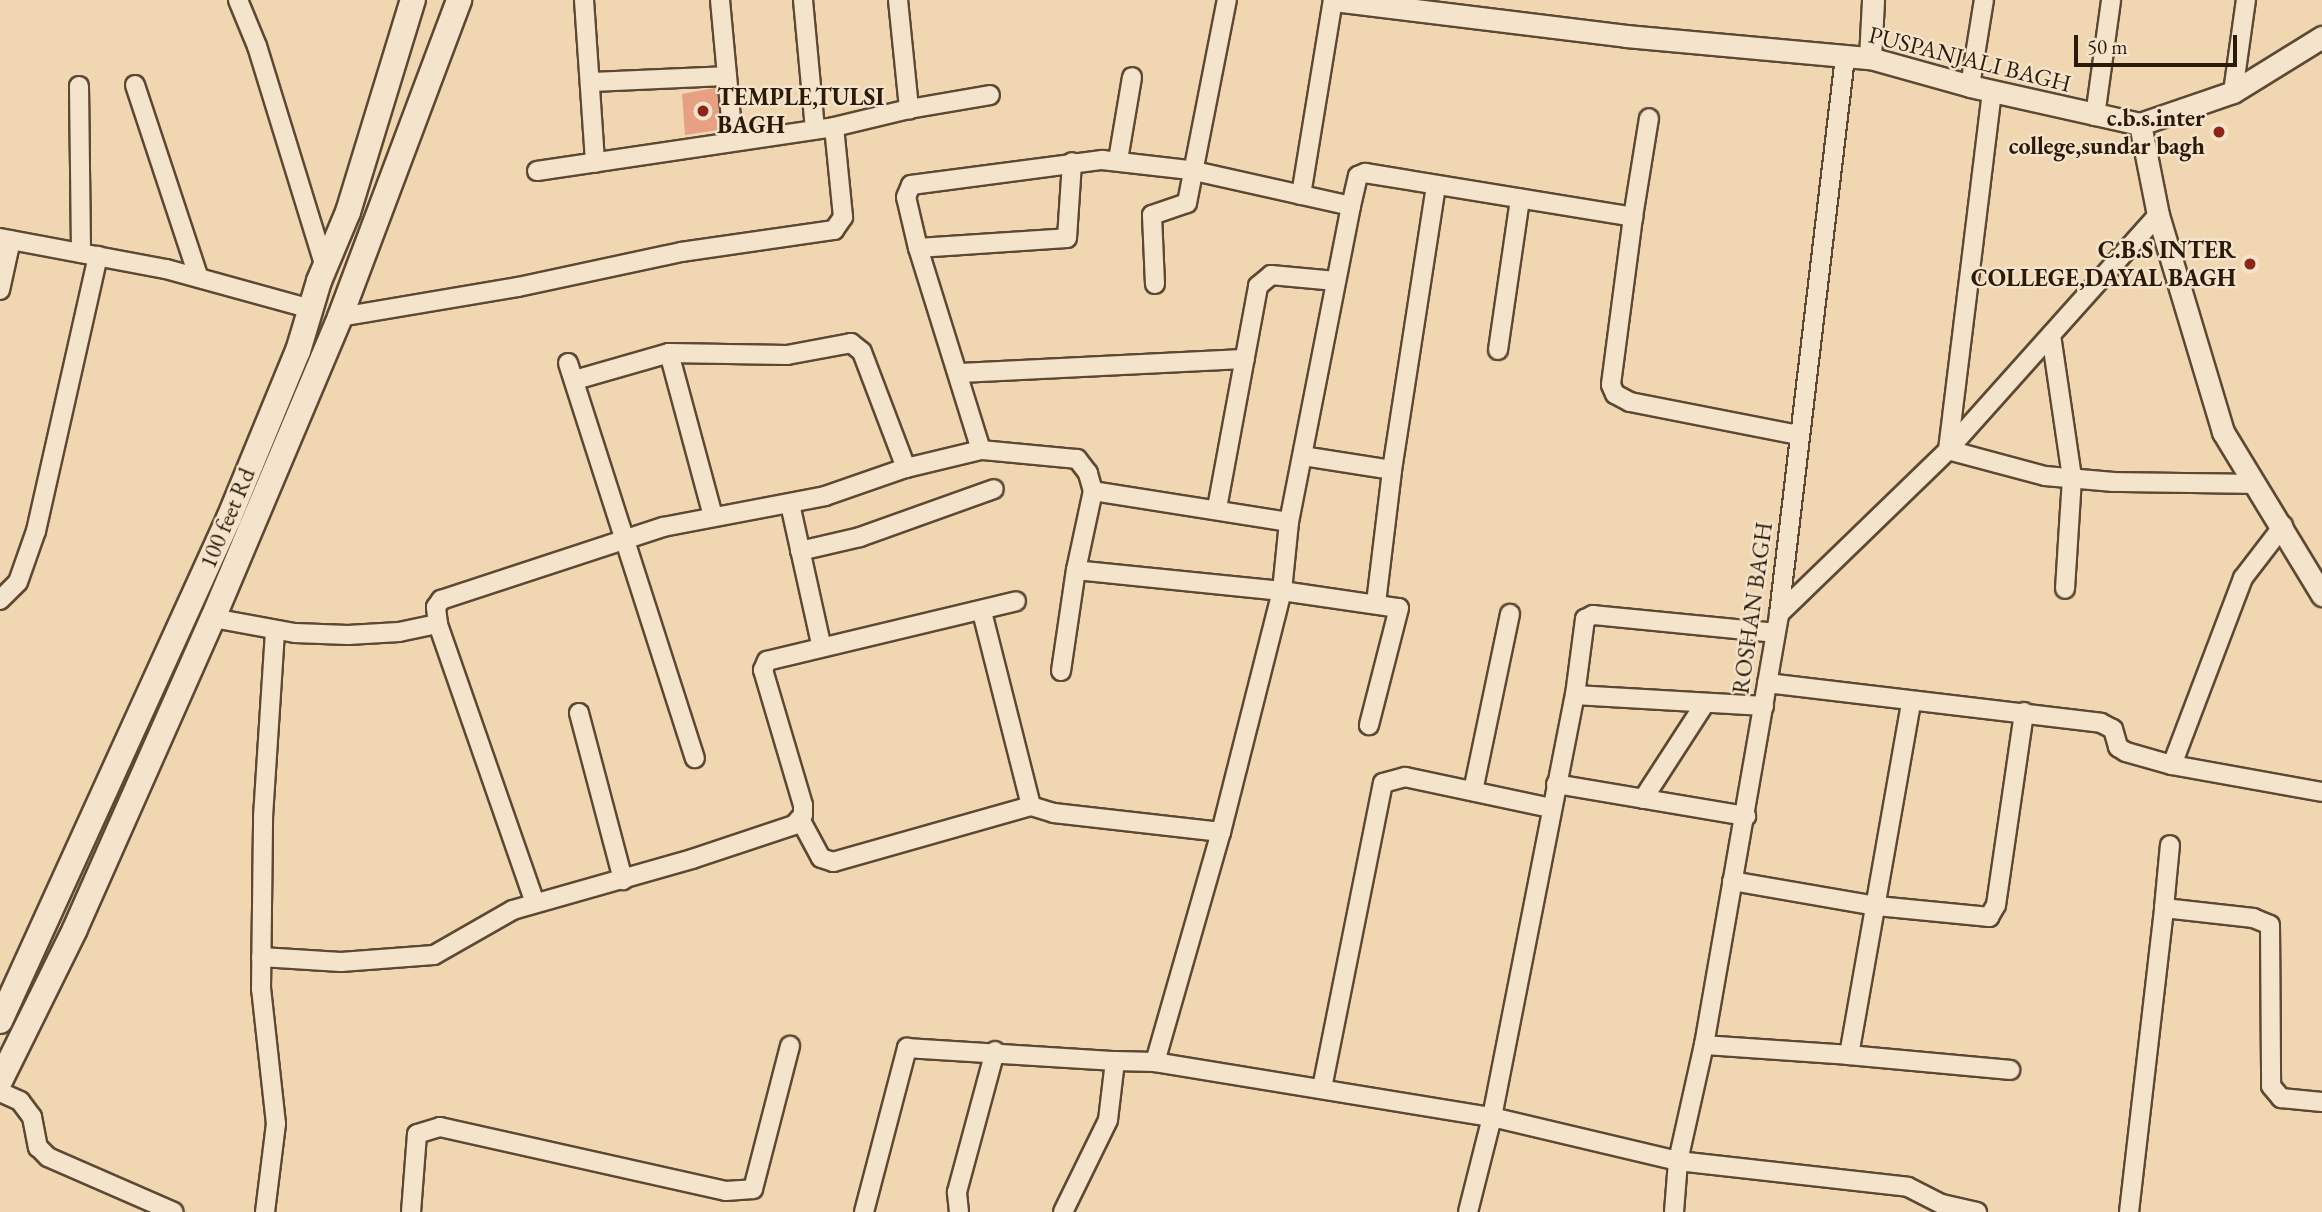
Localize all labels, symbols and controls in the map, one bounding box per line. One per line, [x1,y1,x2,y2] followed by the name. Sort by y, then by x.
[1866,20,2074,98] street label: PUSPANJALI BAGH
[2077,21,2240,65] scale bar
[2087,33,2128,60] text: 50 m
[717,83,884,139] place label: TEMPLE,TULSI BAGH
[695,103,711,119] marker: TEMPLE,TULSI BAGH
[2009,104,2205,160] place label: c.b.s.inter college,sundar bagh
[2211,124,2227,140] marker: c.b.s.inter college,sundar bagh
[1971,236,2236,292] place label: C.B.S INTER COLLEGE,DAYAL BAGH
[2242,256,2258,272] marker: C.B.S INTER COLLEGE,DAYAL BAGH
[193,463,261,573] street label: 100 feet Rd
[1726,520,1778,696] street label: ROSHAN BAGH

